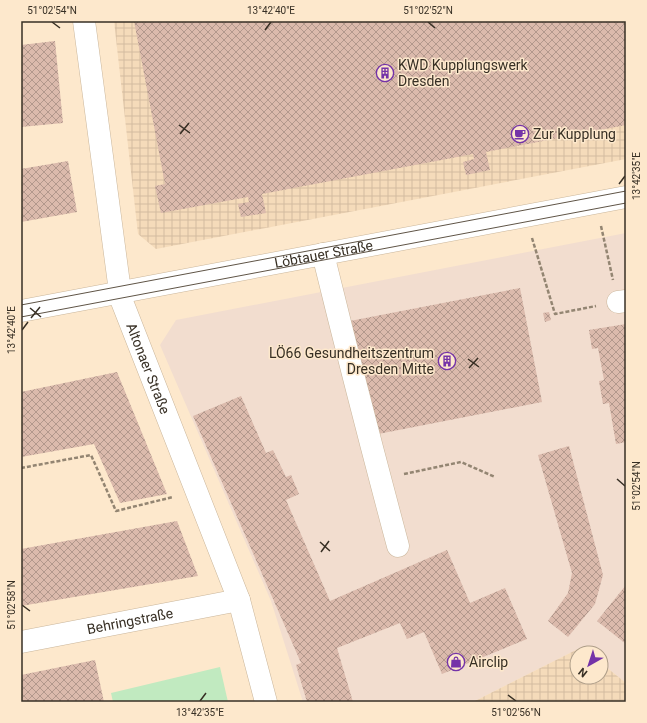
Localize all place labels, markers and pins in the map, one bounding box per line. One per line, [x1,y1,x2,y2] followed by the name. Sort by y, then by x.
[398,57,529,89] place label: KWD Kupplungswerk Dresden
[375,63,395,83] building icon: KWD Kupplungswerk Dresden
[510,124,530,144] cafe icon: Zur Kupplung
[533,126,616,142] place label: Zur Kupplung
[269,345,434,377] place label: LÖ66 Gesundheitszentrum Dresden Mitte
[437,351,457,371] building icon: LÖ66 Gesundheitszentrum Dresden Mitte
[446,652,466,672] shop icon: Airclip
[469,654,508,670] place label: Airclip

